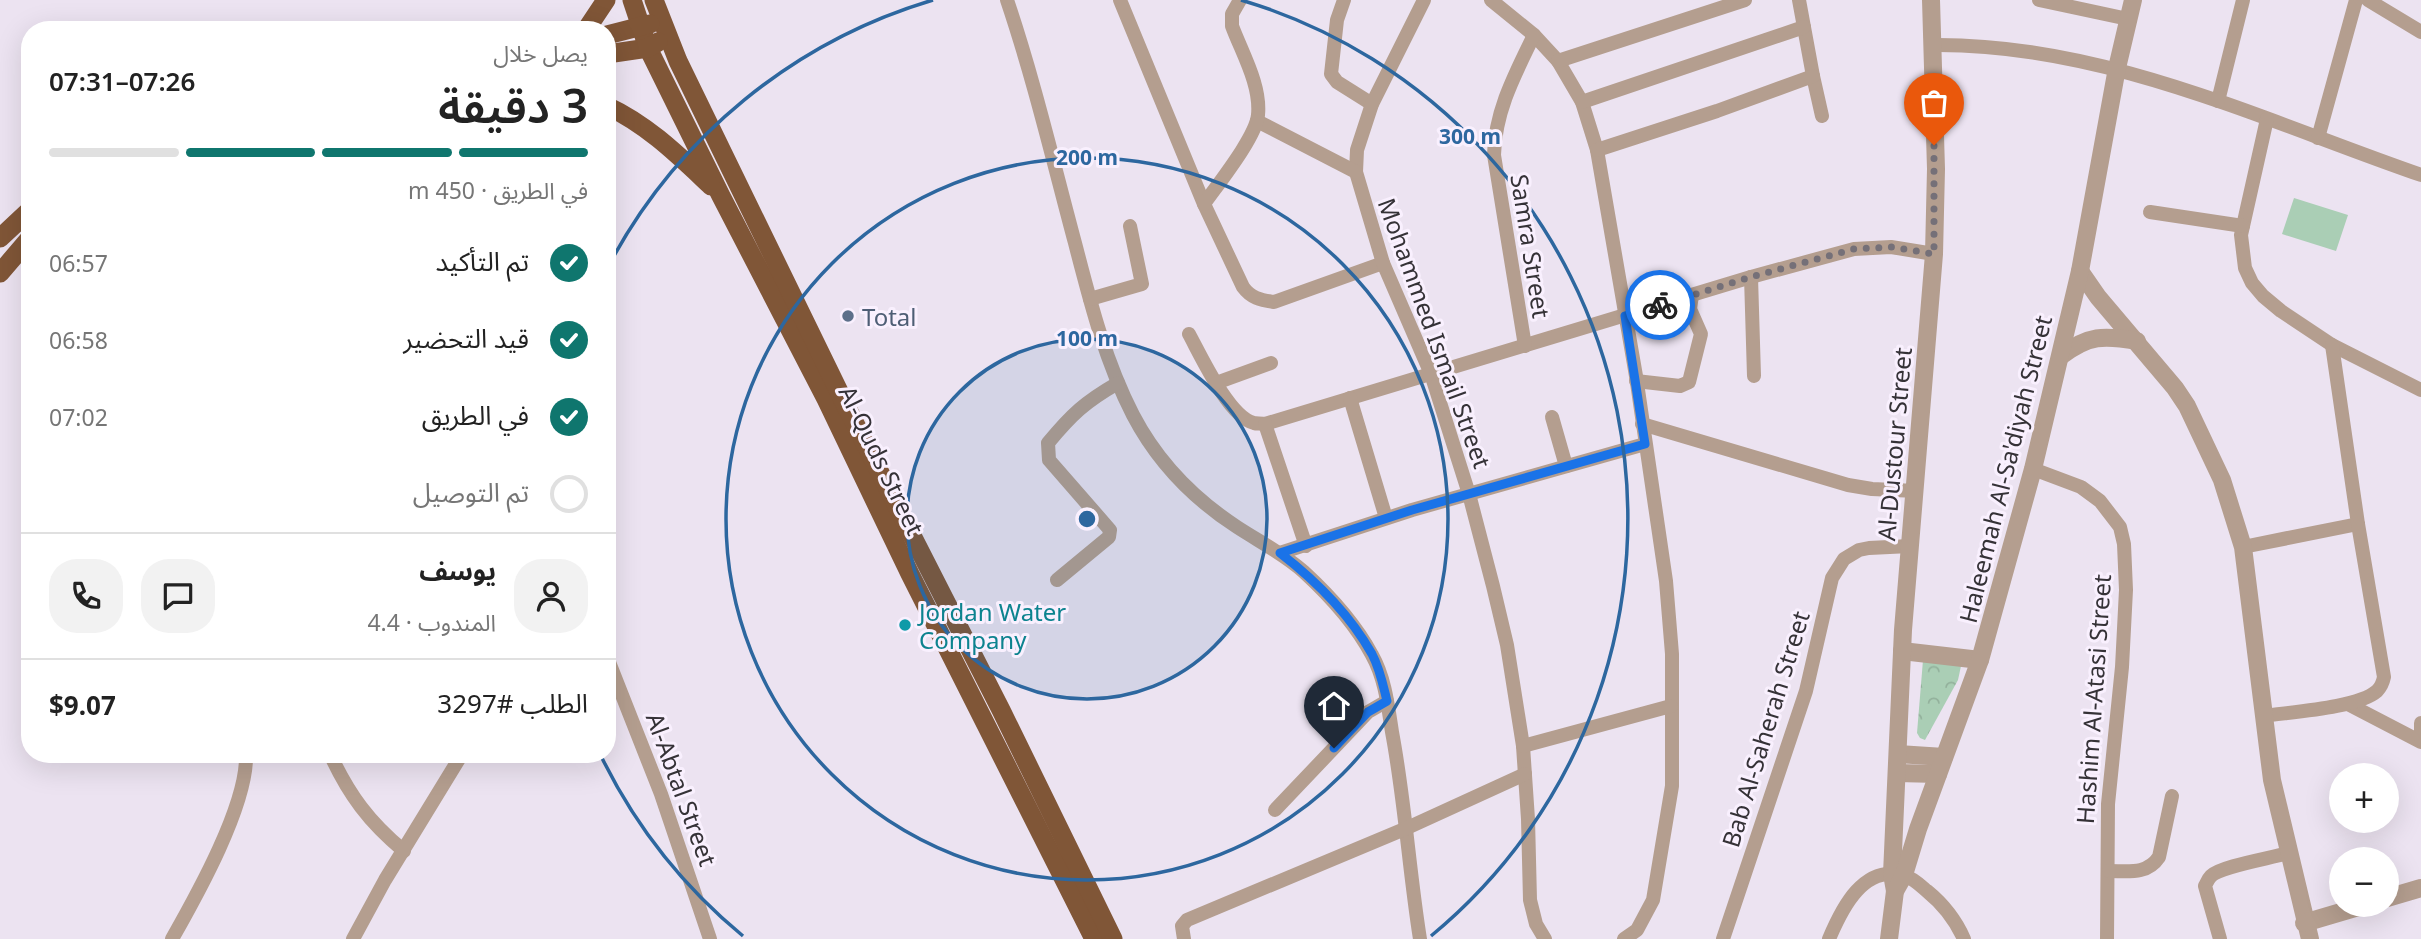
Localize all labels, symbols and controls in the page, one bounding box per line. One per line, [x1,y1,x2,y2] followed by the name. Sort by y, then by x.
[493,37,588,69] text: يصل خلال
[49,63,195,99] text: 07:26–07:31
[1904,73,1964,145] pin
[438,74,588,136] text: 3 دقيقة
[1915,84,1953,122] icon: bag
[1439,122,1501,150] text: 300 m
[1056,143,1118,171] text: 200 m
[1503,172,1559,321] street label: Samra Street
[408,174,588,206] text: في الطريق · 450 m
[1371,193,1499,473] street label: Mohammed Ismail Street
[435,243,529,279] text: تم التأكيد
[550,244,588,282] icon: check
[49,247,108,279] text: 06:57
[1625,270,1695,340] courier
[1641,286,1679,324] icon: bike
[862,300,917,333] place label: Total
[840,308,856,324] marker: Total
[1951,311,2059,626] street label: Haleemah Al-Sa'diyah Street
[403,320,529,356] text: قيد التحضير
[550,321,588,359] icon: check
[49,324,108,356] text: 06:58
[1056,324,1118,352] text: 100 m
[1869,345,1919,542] street label: Al-Dustour Street
[832,380,933,540] street label: Al-Quds Street
[422,397,529,433] text: في الطريق
[550,398,588,436] icon: check
[49,401,108,433] text: 07:02
[413,474,529,510] text: تم التوصيل
[1075,507,1099,531] centre of rings
[419,552,496,588] text: يوسف
[49,559,123,633] button: phone
[141,559,215,633] button: chat
[514,559,588,633] button: person
[2068,573,2118,825] street label: Hashim Al-Atasi Street
[917,595,1066,656] place label: Jordan Water Company
[367,606,496,638] text: المندوب · 4.4
[1713,607,1817,851] street label: Bab Al-Saherah Street
[897,617,913,633] marker: Jordan Water Company
[1304,676,1364,748] pin
[437,685,588,721] text: الطلب #3297
[49,687,116,723] text: $9.07
[1315,687,1353,725] icon: home
[639,708,725,871] street label: Al-Abtal Street
[2329,763,2399,917] map controls
[2329,763,2399,833] button: +
[2329,847,2399,917] button: −

